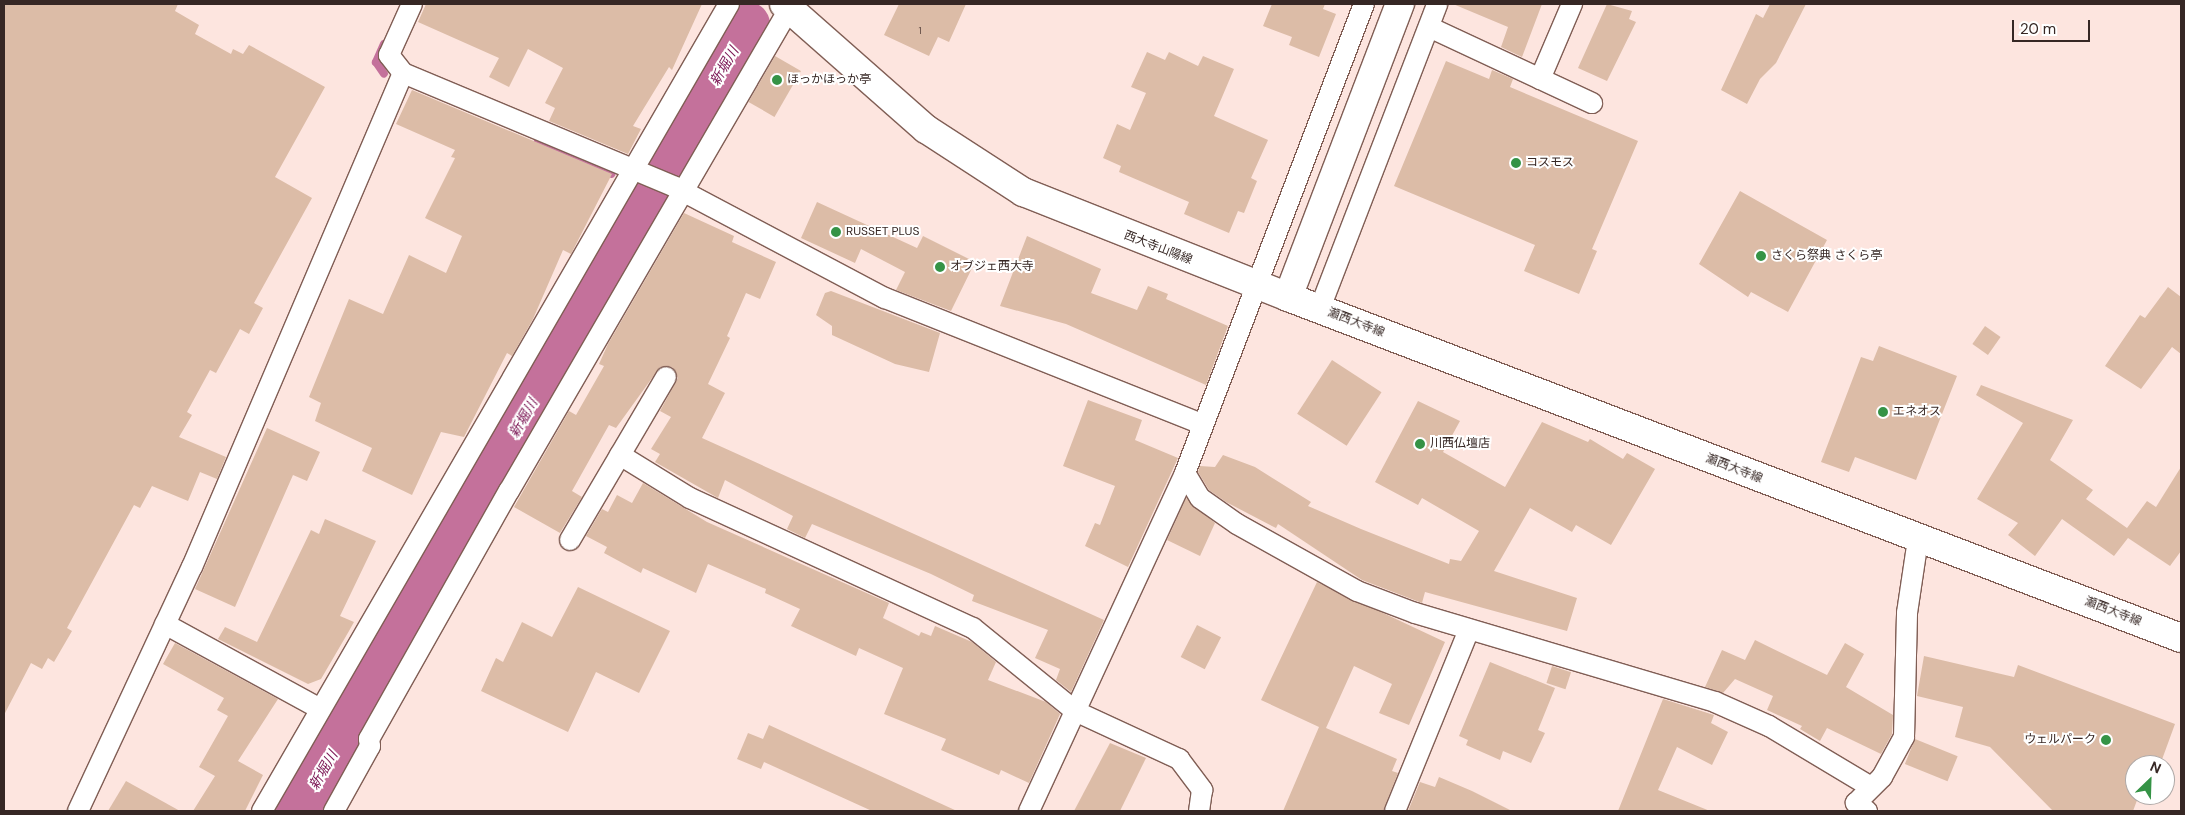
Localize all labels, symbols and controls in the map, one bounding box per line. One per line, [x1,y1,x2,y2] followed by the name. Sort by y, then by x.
[2015,10,2092,42] scale bar
[2020,19,2056,39] text: 20 m
[918,25,922,37] house number: 1
[706,44,742,88] water label: 新堀川
[787,73,871,87] place label: ほっかほっか亭
[771,74,783,86] marker: ほっかほっか亭
[1526,156,1574,170] place label: コスモス
[1510,157,1522,169] marker: コスモス
[846,225,919,239] place label: RUSSET PLUS
[830,226,842,238] marker: RUSSET PLUS
[1122,228,1194,268] street label: 西大寺山陽線
[1771,249,1882,263] place label: さくら祭典 さくら亭
[1755,250,1767,262] marker: さくら祭典 さくら亭
[950,260,1034,274] place label: オブジェ西大寺
[934,261,946,273] marker: オブジェ西大寺
[1325,306,1387,340] street label: 瀬西大寺線
[505,396,541,440] water label: 新堀川
[1893,405,1941,419] place label: エネオス
[1877,406,1889,418] marker: エネオス
[1430,437,1490,451] place label: 川西仏壇店
[1414,438,1426,450] marker: 川西仏壇店
[1703,452,1765,486] street label: 瀬西大寺線
[2082,595,2144,629] street label: 瀬西大寺線
[2024,733,2096,747] place label: ウェルパーク
[2100,734,2112,746] marker: ウェルパーク
[305,748,341,792] water label: 新堀川
[2125,755,2175,805] north arrow
[2147,757,2164,778] text: N

